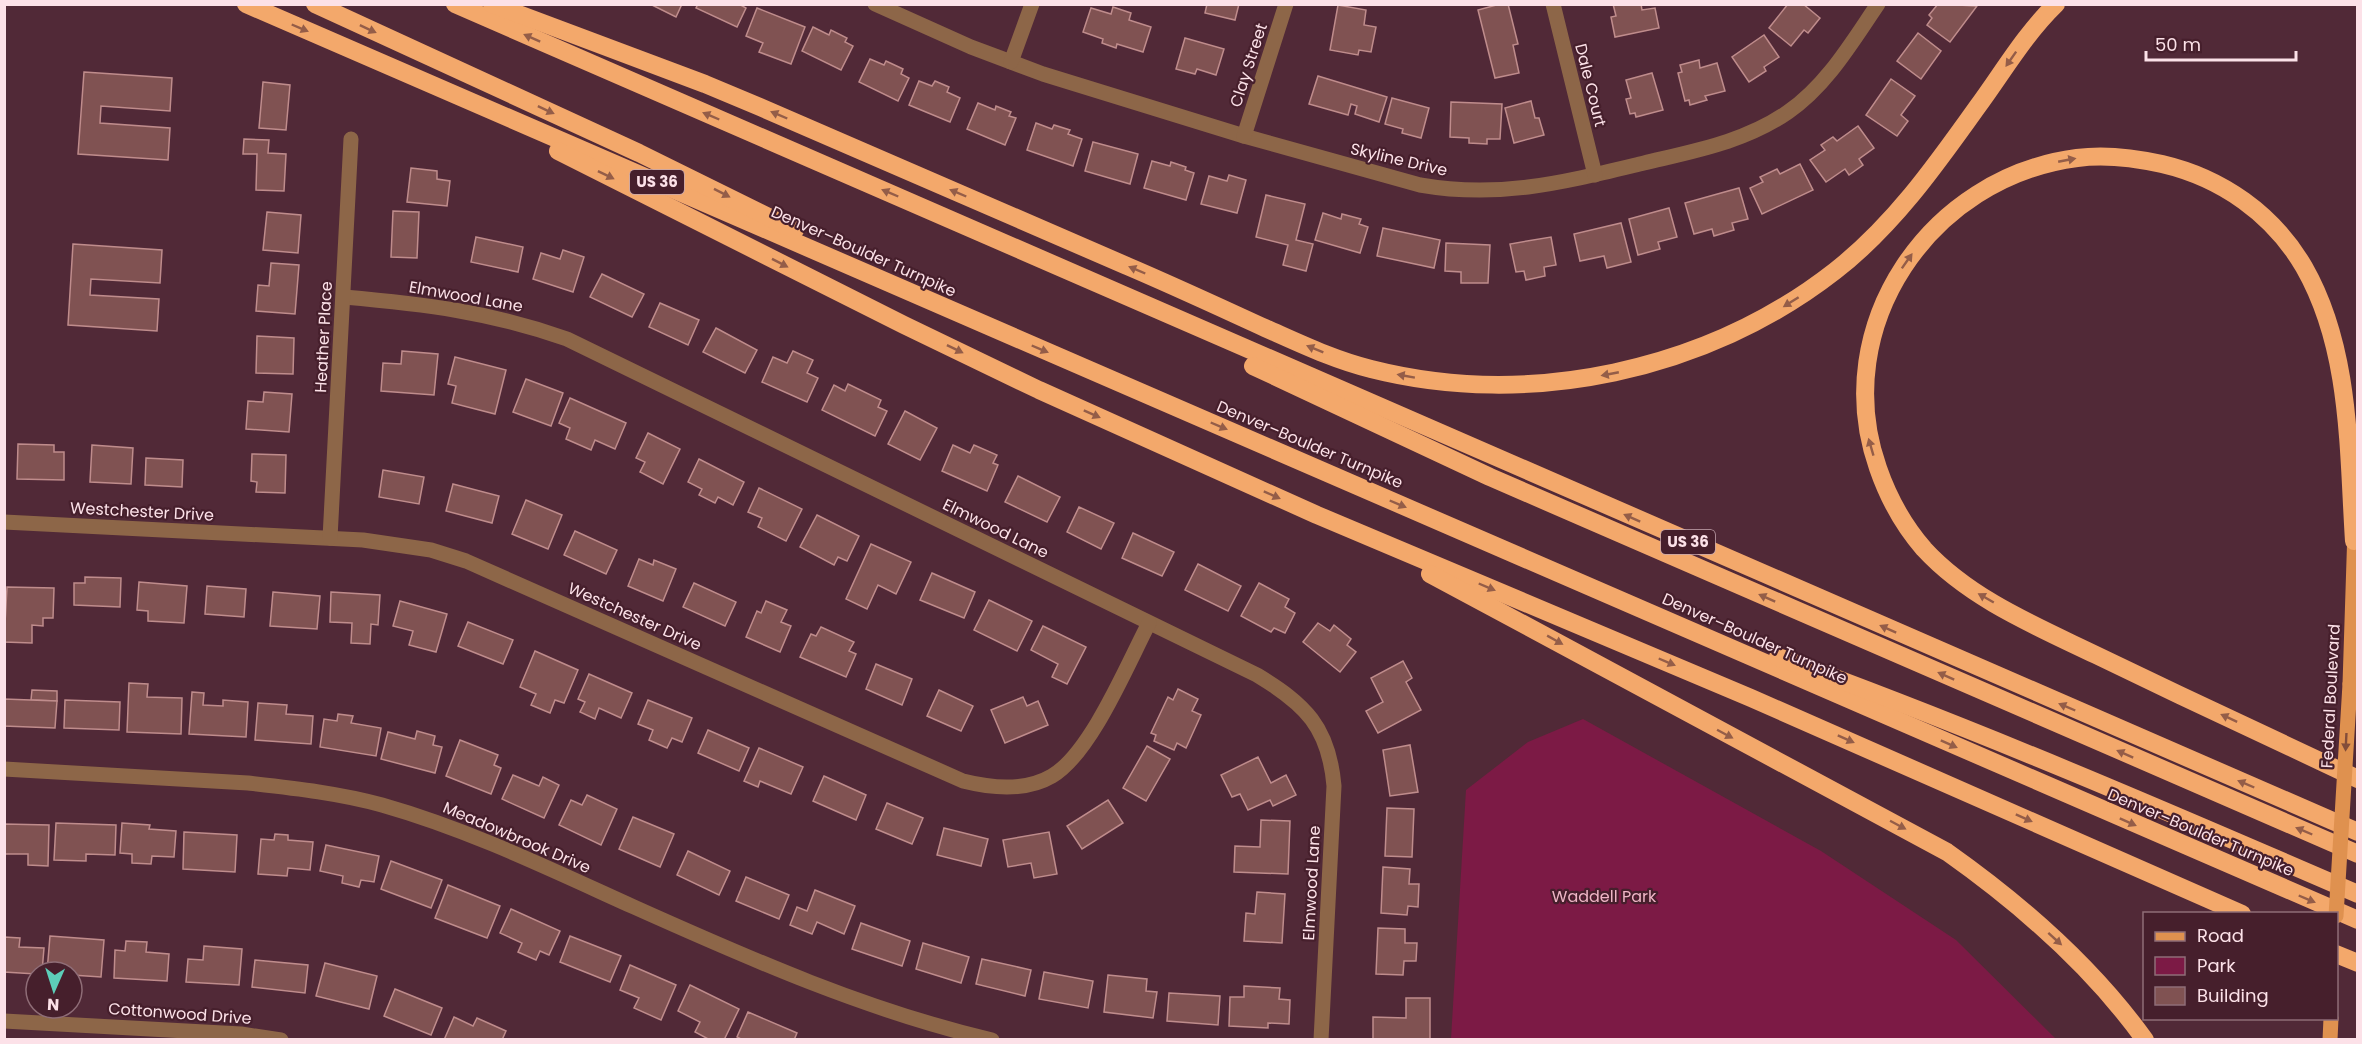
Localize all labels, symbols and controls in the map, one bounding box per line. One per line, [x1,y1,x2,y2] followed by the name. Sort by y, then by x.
[1224,20,1273,110] street label: Clay Street
[291,23,309,33] one-way arrow
[360,24,377,33] one-way arrow
[2146,24,2296,62] scale bar
[2155,32,2201,57] text: 50 m
[523,33,541,42] one-way arrow
[1569,41,1612,129] street label: Dale Court
[2006,51,2017,67] one-way arrow
[537,105,555,115] one-way arrow
[770,110,788,120] one-way arrow
[701,111,719,121] one-way arrow
[1348,137,1450,182] street label: Skyline Drive
[2058,155,2077,164] one-way arrow
[630,170,684,194] road number: US 36
[597,171,614,180] one-way arrow
[714,188,731,197] one-way arrow
[950,188,967,197] one-way arrow
[881,189,898,198] one-way arrow
[768,200,960,303] street label: Denver–Boulder Turnpike
[1901,254,1913,270] one-way arrow
[771,258,788,268] one-way arrow
[1128,265,1146,275] one-way arrow
[407,275,525,318] street label: Elmwood Lane
[309,281,338,393] street label: Heather Place
[1783,297,1799,308] one-way arrow
[1032,344,1050,354] one-way arrow
[1306,344,1324,354] one-way arrow
[946,345,963,354] one-way arrow
[1601,370,1620,379] one-way arrow
[1396,371,1415,380] one-way arrow
[1213,395,1407,494] street label: Denver–Boulder Turnpike
[1084,409,1102,419] one-way arrow
[1211,422,1228,431] one-way arrow
[1866,438,1875,456] one-way arrow
[1264,490,1281,499] one-way arrow
[939,493,1053,564] street label: Elmwood Lane
[69,496,215,527] street label: Westchester Drive
[1390,499,1408,509] one-way arrow
[1624,513,1641,522] one-way arrow
[1661,530,1715,554] road number: US 36
[564,577,705,656] street label: Westchester Drive
[1478,582,1496,592] one-way arrow
[1659,587,1851,690] street label: Denver–Boulder Turnpike
[1758,593,1776,602] one-way arrow
[1977,593,1994,603] one-way arrow
[2315,623,2346,769] street label: Federal Boulevard
[1879,624,1897,633] one-way arrow
[1547,635,1564,645] one-way arrow
[1658,658,1676,667] one-way arrow
[1936,671,1954,681] one-way arrow
[2057,702,2075,712] one-way arrow
[2220,713,2237,722] one-way arrow
[1717,729,1734,739] one-way arrow
[2342,733,2351,752] one-way arrow
[1837,735,1855,745] one-way arrow
[1941,739,1959,749] one-way arrow
[2115,749,2133,759] one-way arrow
[2237,779,2255,788] one-way arrow
[2104,783,2298,882] street label: Denver–Boulder Turnpike
[439,796,594,879] street label: Meadowbrook Drive
[2016,813,2034,823] one-way arrow
[2119,818,2137,827] one-way arrow
[1890,820,1907,830] one-way arrow
[1297,825,1326,941] street label: Elmwood Lane
[2294,826,2312,836] one-way arrow
[1552,885,1657,908] park label: Waddell Park
[2298,895,2316,904] one-way arrow
[2143,912,2338,1020] legend
[2197,923,2244,948] text: Road
[2048,932,2063,946] one-way arrow
[2197,953,2236,978] text: Park
[24,960,84,1020] north arrow
[2197,983,2269,1008] text: Building
[47,993,60,1016] text: N
[108,997,252,1030] street label: Cottonwood Drive

